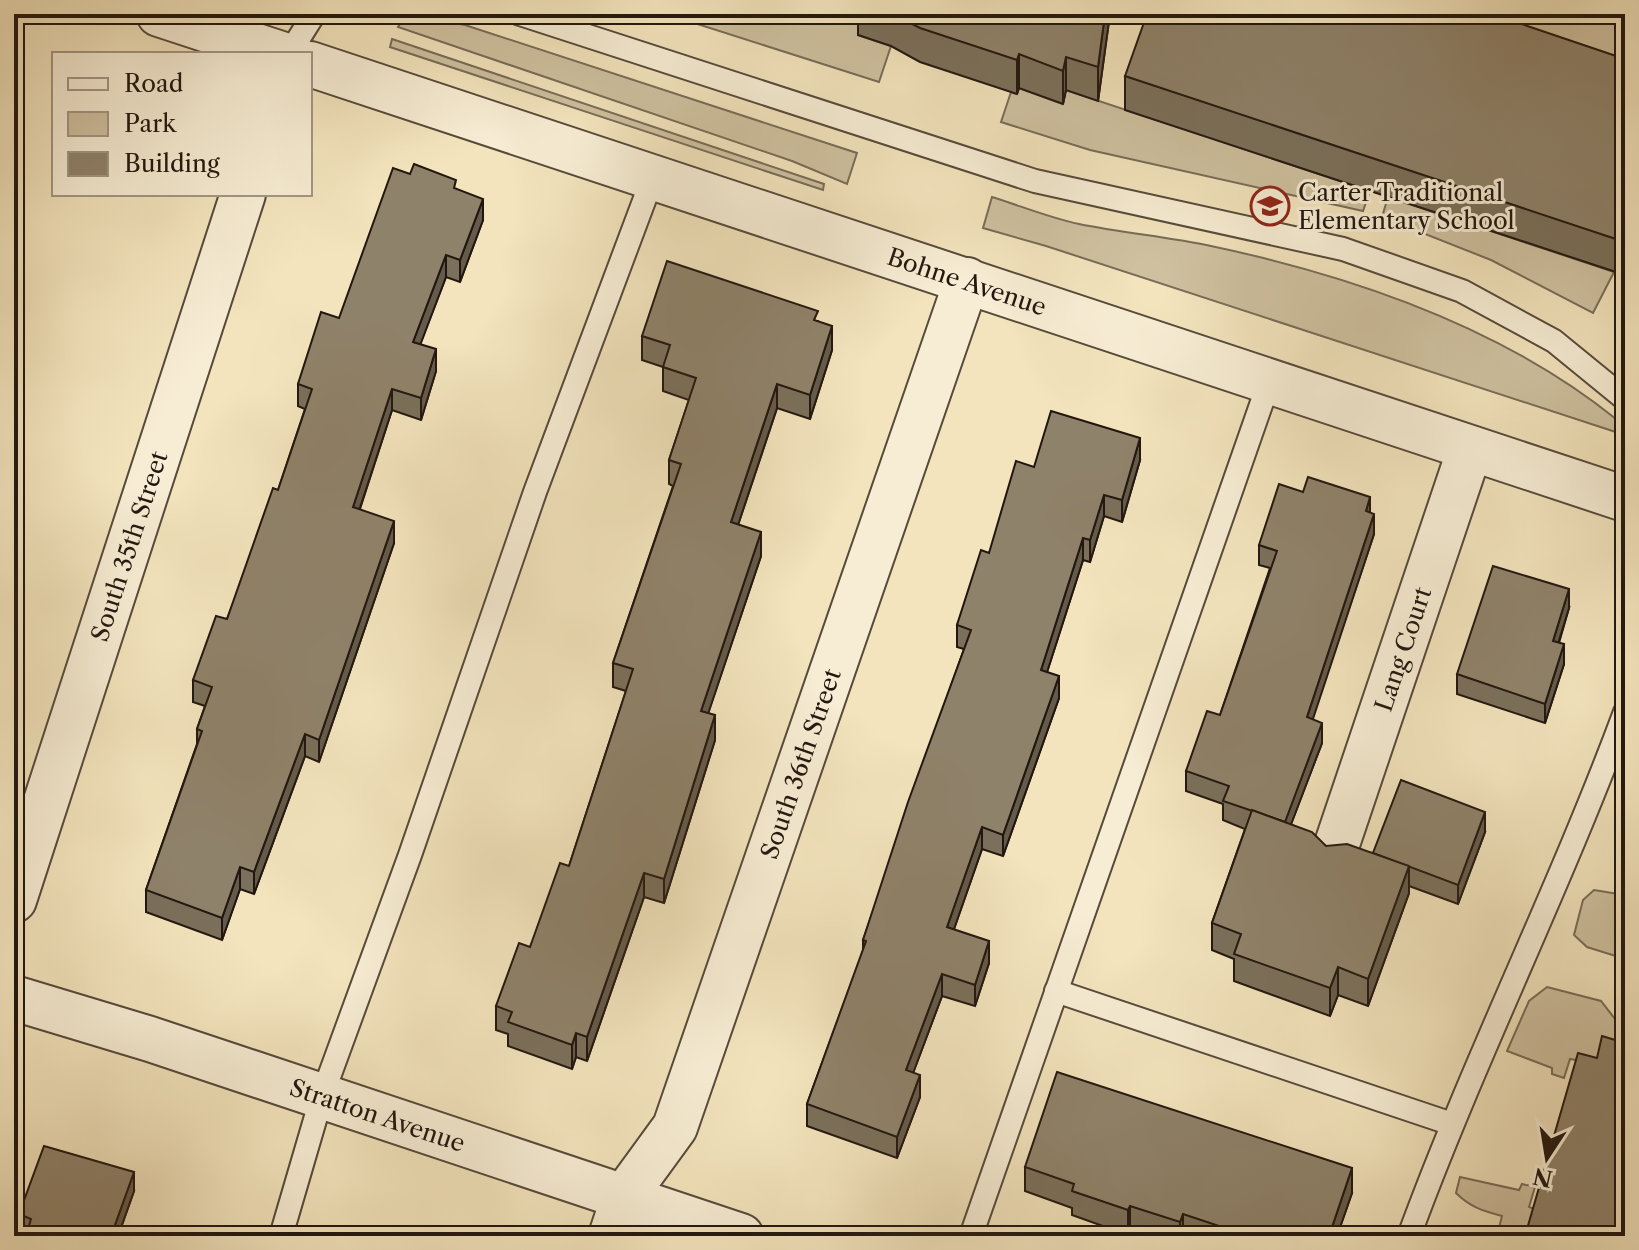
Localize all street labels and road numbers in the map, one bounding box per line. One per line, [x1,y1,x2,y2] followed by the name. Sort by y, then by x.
[884,242,1050,321] street label: Bohne Avenue
[84,447,173,645] street label: South 35th Street
[1368,583,1437,715] street label: Lang Court
[754,664,847,863] street label: South 36th Street
[286,1072,469,1158] street label: Stratton Avenue

